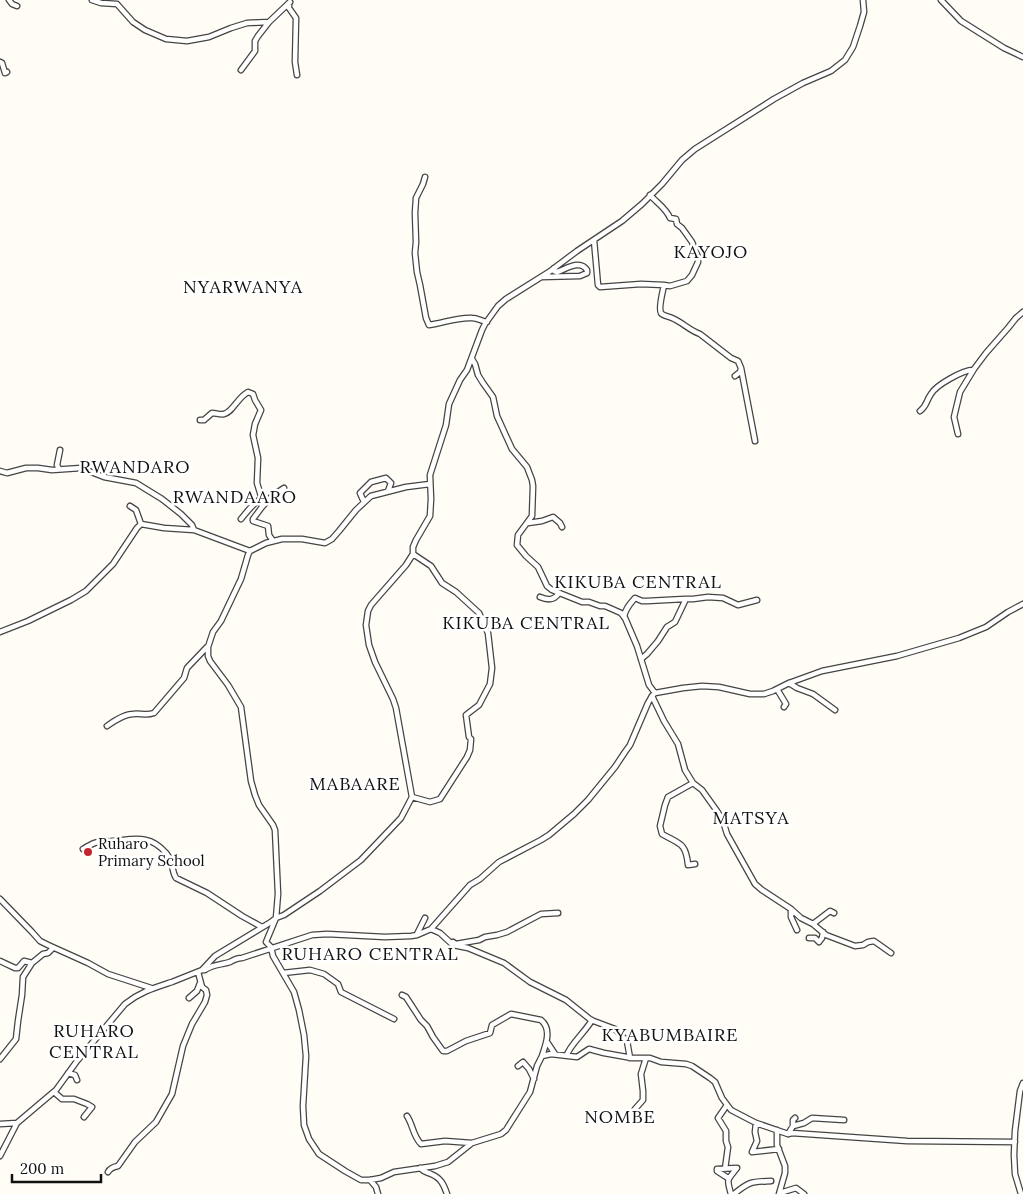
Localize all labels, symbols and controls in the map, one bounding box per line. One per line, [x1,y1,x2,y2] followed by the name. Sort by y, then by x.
[674,240,748,263] district label: KAYOJO
[183,275,303,298] district label: NYARWANYA
[79,455,191,478] district label: RWANDARO
[173,485,297,508] district label: RWANDAARO
[554,570,722,593] district label: KIKUBA CENTRAL
[442,611,610,634] district label: KIKUBA CENTRAL
[309,772,401,795] district label: MABAARE
[712,806,790,829] district label: MATSYA
[98,834,205,870] place label: Ruharo Primary School
[82,846,94,858] marker: Ruharo Primary School
[281,942,459,965] district label: RUHARO CENTRAL
[49,1019,139,1063] district label: RUHARO CENTRAL
[602,1023,738,1046] district label: KYABUMBAIRE
[584,1105,656,1128] district label: NOMBE
[12,1152,101,1184] scale bar
[20,1159,64,1178] text: 200 m

